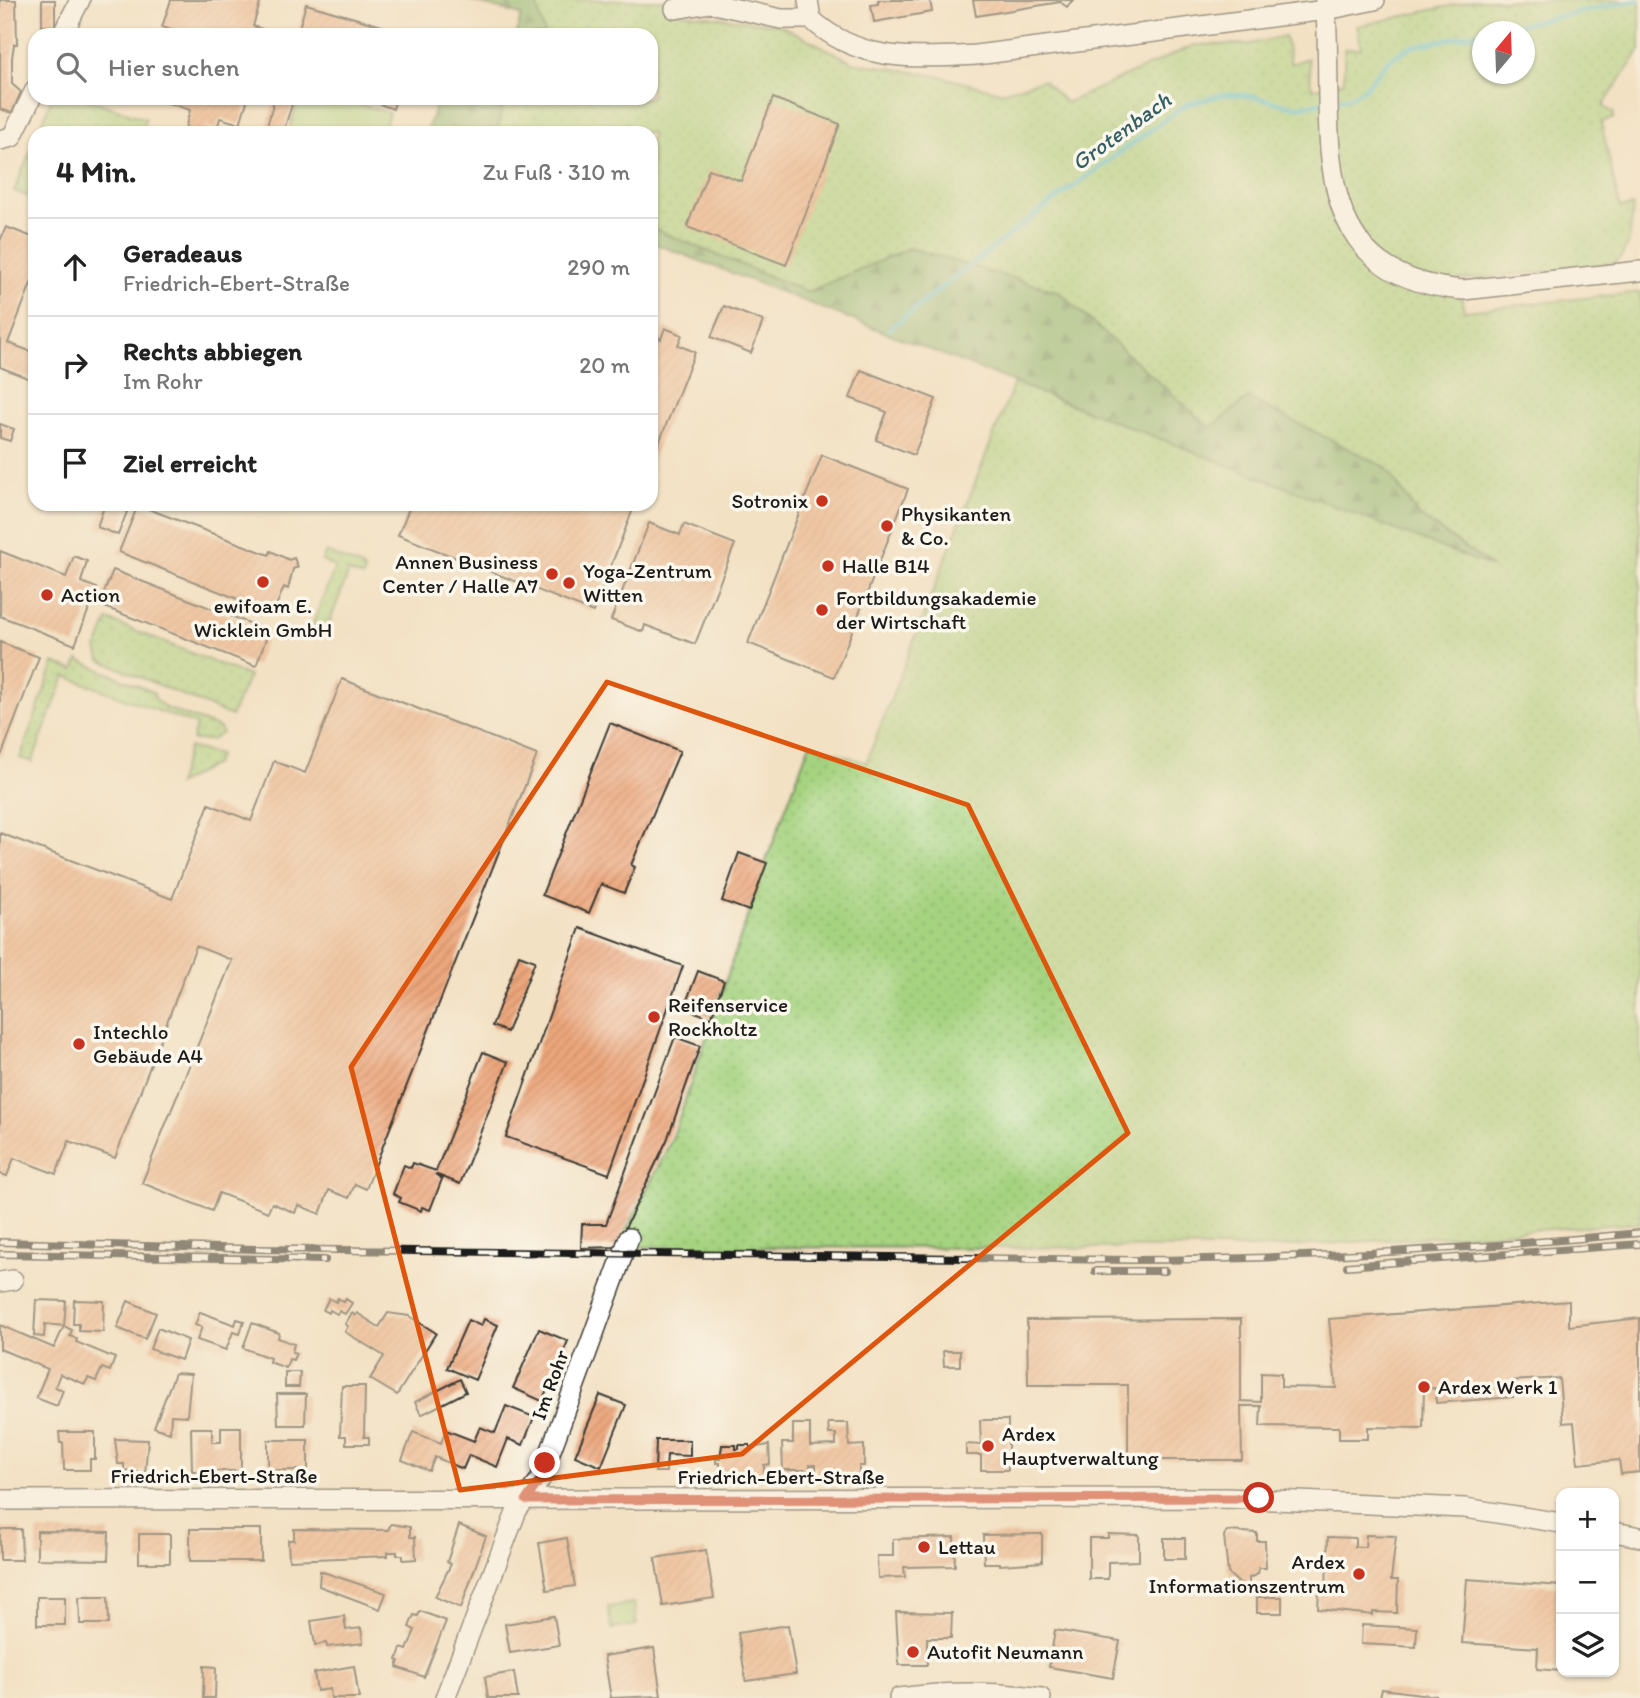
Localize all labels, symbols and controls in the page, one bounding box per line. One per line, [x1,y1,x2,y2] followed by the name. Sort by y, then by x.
[1472,21,1535,84] north arrow
[28,28,658,105] search box
[52,48,90,86] icon: search
[108,51,240,83] text: Hier suchen
[1066,85,1177,176] water label: Grotenbach
[56,153,136,190] text: 4 Min.
[483,158,630,186] text: Zu Fuß · 310 m
[123,237,242,269] text: Geradeaus
[56,248,94,286] icon: ahead
[567,253,630,281] text: 290 m
[123,269,350,297] text: Friedrich-Ebert-Straße
[123,335,302,367] text: Rechts abbiegen
[56,346,94,384] icon: right
[579,351,630,379] text: 20 m
[123,367,203,395] text: Im Rohr
[56,444,94,482] icon: arrive
[123,447,257,479] text: Ziel erreicht
[731,488,809,513] place label: Sotronix
[814,493,830,509] marker: Sotronix
[901,501,1011,550] place label: Physikanten & Co.
[879,518,895,534] marker: Physikanten & Co.
[382,549,538,598] place label: Annen Business Center / Halle A7
[842,553,930,578] place label: Halle B14
[583,558,712,607] place label: Yoga-Zentrum Witten
[820,558,836,574] marker: Halle B14
[544,566,560,582] marker: Annen Business Center / Halle A7
[255,574,271,590] marker: ewifoam E. Wicklein GmbH
[561,575,577,591] marker: Yoga-Zentrum Witten
[61,582,120,607] place label: Action
[836,585,1036,634] place label: Fortbildungsakademie der Wirtschaft
[39,587,55,603] marker: Action
[194,593,332,642] place label: ewifoam E. Wicklein GmbH
[814,602,830,618] marker: Fortbildungsakademie der Wirtschaft
[668,992,788,1041] place label: Reifenservice Rockholtz
[646,1009,662,1025] marker: Reifenservice Rockholtz
[93,1019,203,1068] place label: Intechlo Gebäude A4
[71,1036,87,1052] marker: Intechlo Gebäude A4
[525,1346,574,1423] street label: Im Rohr
[1438,1374,1558,1399] place label: Ardex Werk 1
[1416,1379,1432,1395] marker: Ardex Werk 1
[1002,1421,1159,1470] place label: Ardex Hauptverwaltung
[980,1438,996,1454] marker: Ardex Hauptverwaltung
[529,1447,560,1478] route end
[110,1463,318,1488] street label: Friedrich-Ebert-Straße
[677,1464,885,1489] street label: Friedrich-Ebert-Straße
[1243,1482,1274,1513] route start
[1556,1488,1619,1677] map controls
[1556,1488,1619,1551] button: +
[938,1534,996,1559] place label: Lettau
[916,1539,932,1555] marker: Lettau
[1149,1549,1346,1598] place label: Ardex Informationszentrum
[1556,1551,1619,1614] button: −
[1351,1566,1367,1582] marker: Ardex Informationszentrum
[1556,1614,1619,1677] button: layers
[927,1639,1083,1664] place label: Autofit Neumann
[905,1644,921,1660] marker: Autofit Neumann

